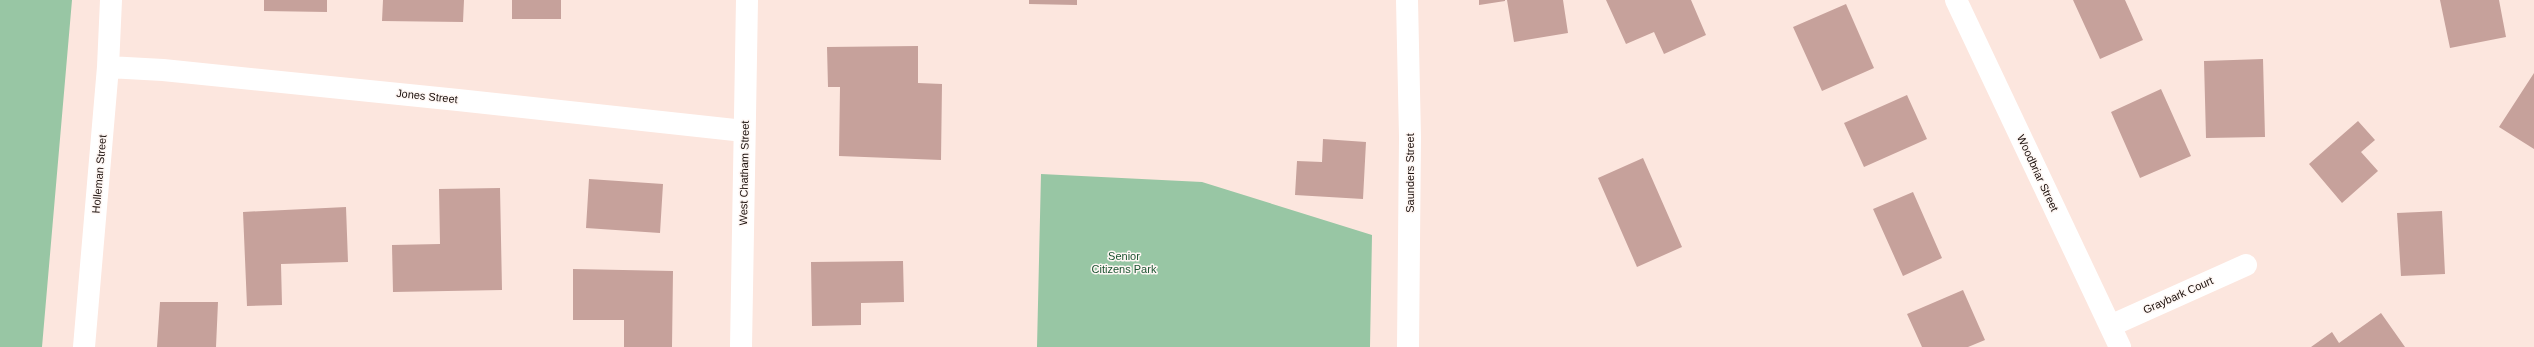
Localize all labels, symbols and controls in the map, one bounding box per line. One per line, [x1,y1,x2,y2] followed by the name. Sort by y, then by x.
[396,87,458,105] street label: Jones Street
[737,120,751,226] street label: West Chatham Street
[1404,133,1416,213] street label: Saunders Street
[2015,133,2061,213] street label: Woodbriar Street
[90,134,108,214] street label: Holleman Street
[1092,250,1157,275] park label: Senior Citizens Park
[2141,274,2215,316] street label: Graybark Court

